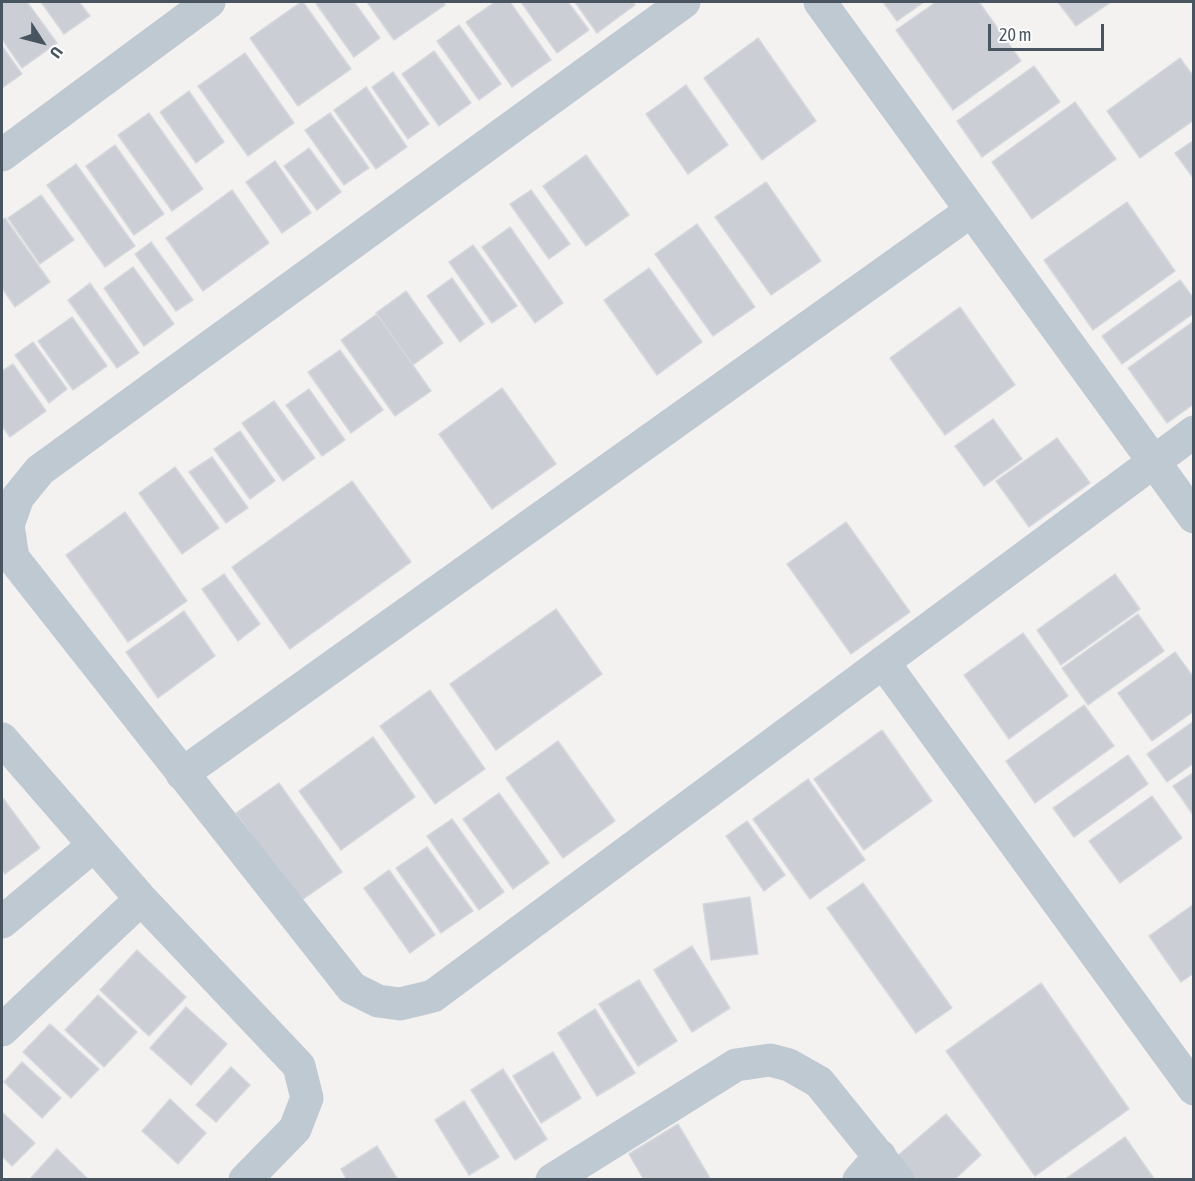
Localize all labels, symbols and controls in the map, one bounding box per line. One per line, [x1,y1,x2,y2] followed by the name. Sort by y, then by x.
[12,12,72,72] north arrow
[991,12,1106,50] scale bar
[999,24,1031,45] text: 20 m
[47,43,67,62] text: U

